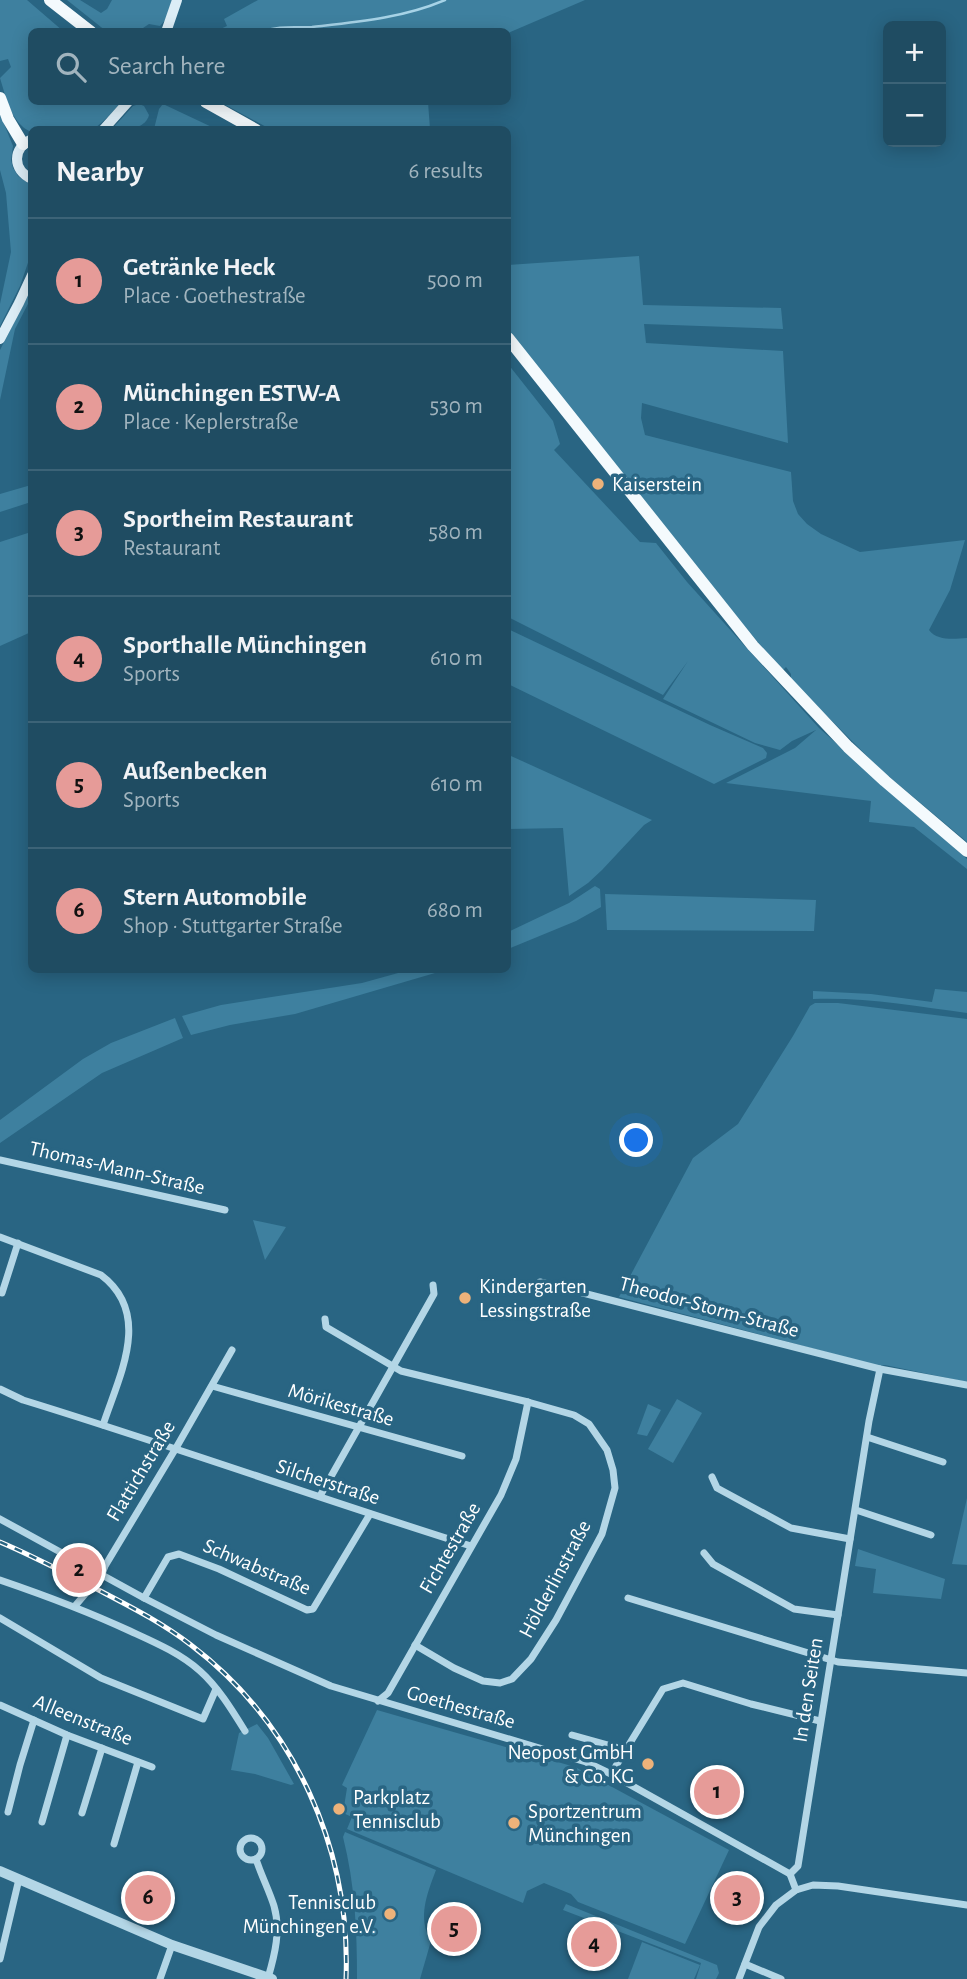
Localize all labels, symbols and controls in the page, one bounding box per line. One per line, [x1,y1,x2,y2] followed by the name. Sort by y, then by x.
[883,21,946,147] map controls
[883,21,946,84] button: +
[28,28,511,105] search box
[52,48,90,86] icon: search
[108,53,226,79] text: Search here
[883,84,946,147] button: −
[56,157,144,187] text: Nearby
[409,160,483,183] text: 6 results
[123,254,275,280] text: Getränke Heck
[75,269,83,292] text: 1
[427,269,483,292] text: 500 m
[123,285,306,308] text: Place · Goethestraße
[123,380,341,406] text: Münchingen ESTW-A
[74,395,84,418] text: 2
[430,395,483,418] text: 530 m
[123,411,299,434] text: Place · Keplerstraße
[612,474,702,495] place label: Kaiserstein
[590,476,606,492] marker: Kaiserstein
[123,506,353,532] text: Sportheim Restaurant
[74,521,84,544] text: 3
[428,521,483,544] text: 580 m
[123,537,220,560] text: Restaurant
[123,632,367,658] text: Sporthalle Münchingen
[73,647,85,670] text: 4
[430,647,483,670] text: 610 m
[123,663,180,686] text: Sports
[123,758,267,784] text: Außenbecken
[74,773,84,796] text: 5
[430,773,483,796] text: 610 m
[123,789,180,812] text: Sports
[123,884,307,910] text: Stern Automobile
[73,899,85,922] text: 6
[427,899,483,922] text: 680 m
[123,915,343,938] text: Shop · Stuttgarter Straße
[619,1123,653,1157] your location
[27,1138,207,1198] street label: Thomas-Mann-Straße
[617,1273,801,1341] street label: Theodor-Storm-Straße
[479,1276,591,1321] place label: Kindergarten Lessingstraße
[457,1290,473,1306] marker: Kindergarten Lessingstraße
[286,1380,396,1430] street label: Mörikestraße
[103,1417,179,1525] street label: Flattichstraße
[274,1455,382,1509] street label: Silcherstraße
[416,1499,484,1597] street label: Fichtestraße
[515,1517,595,1641] street label: Hölderlinstraße
[200,1535,314,1599] street label: Schwabstraße
[56,1544,102,1596] pin: 2
[789,1636,827,1744] street label: In den Seiten
[405,1682,517,1732] street label: Goethestraße
[30,1691,136,1749] street label: Alleenstraße
[507,1742,634,1787] place label: Neopost GmbH & Co. KG
[640,1756,656,1772] marker: Neopost GmbH & Co. KG
[694,1766,740,1818] pin: 1
[353,1787,441,1832] place label: Parkplatz Tennisclub
[331,1801,347,1817] marker: Parkplatz Tennisclub
[528,1801,642,1846] place label: Sportzentrum Münchingen
[506,1815,522,1831] marker: Sportzentrum Münchingen
[125,1872,171,1924] pin: 6
[714,1872,760,1924] pin: 3
[243,1892,376,1937] place label: Tennisclub Münchingen e.V.
[431,1903,477,1955] pin: 5
[382,1906,398,1922] marker: Tennisclub Münchingen e.V.
[571,1918,617,1970] pin: 4

